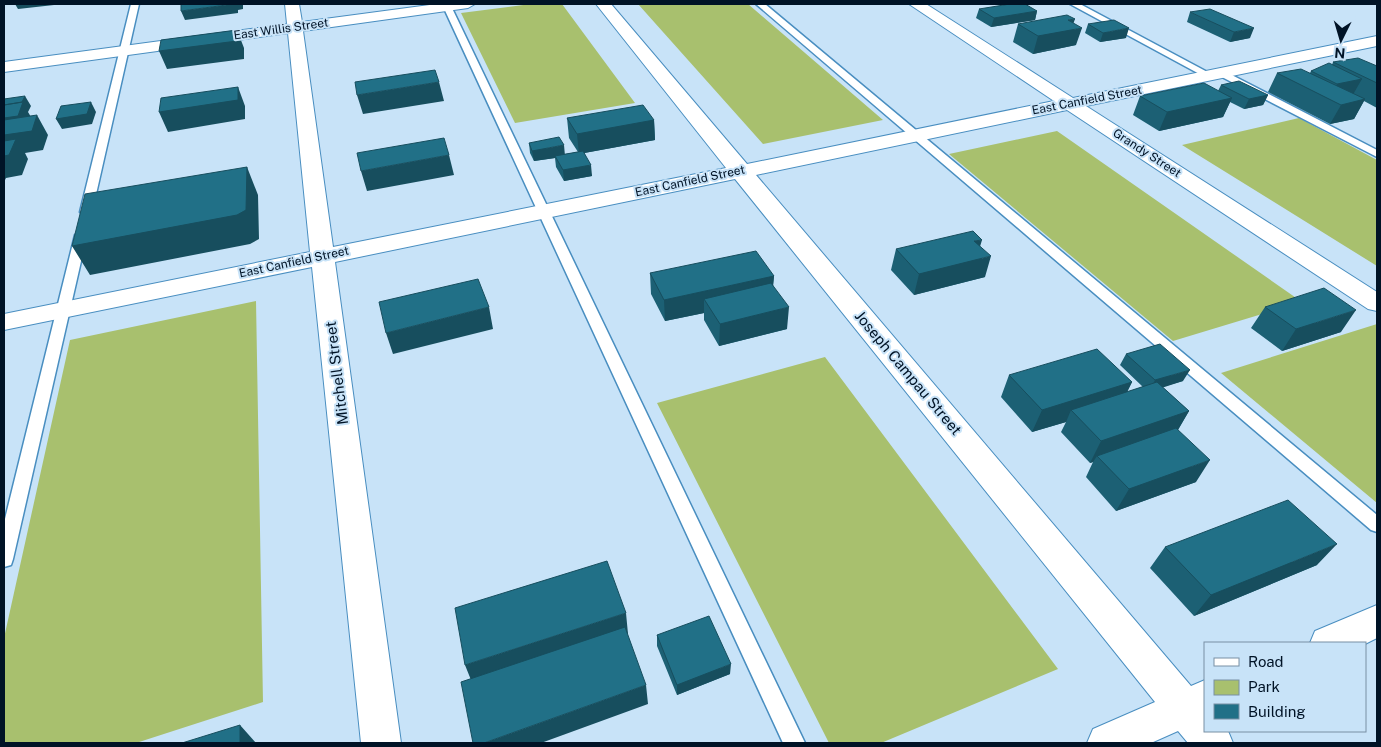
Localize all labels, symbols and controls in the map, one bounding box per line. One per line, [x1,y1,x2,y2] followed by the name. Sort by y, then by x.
[233,15,330,43] street label: East Willis Street
[1316,15,1366,65] north arrow
[1334,45,1346,61] text: N
[1031,82,1144,118] street label: East Canfield Street
[1110,126,1184,180] street label: Grandy Street
[634,162,747,199] street label: East Canfield Street
[238,243,351,280] street label: East Canfield Street
[852,307,965,438] street label: Joseph Campau Street
[322,320,351,426] street label: Mitchell Street
[1204,642,1366,732] legend
[1248,653,1284,670] text: Road
[1248,678,1280,695] text: Park
[1248,703,1306,720] text: Building

